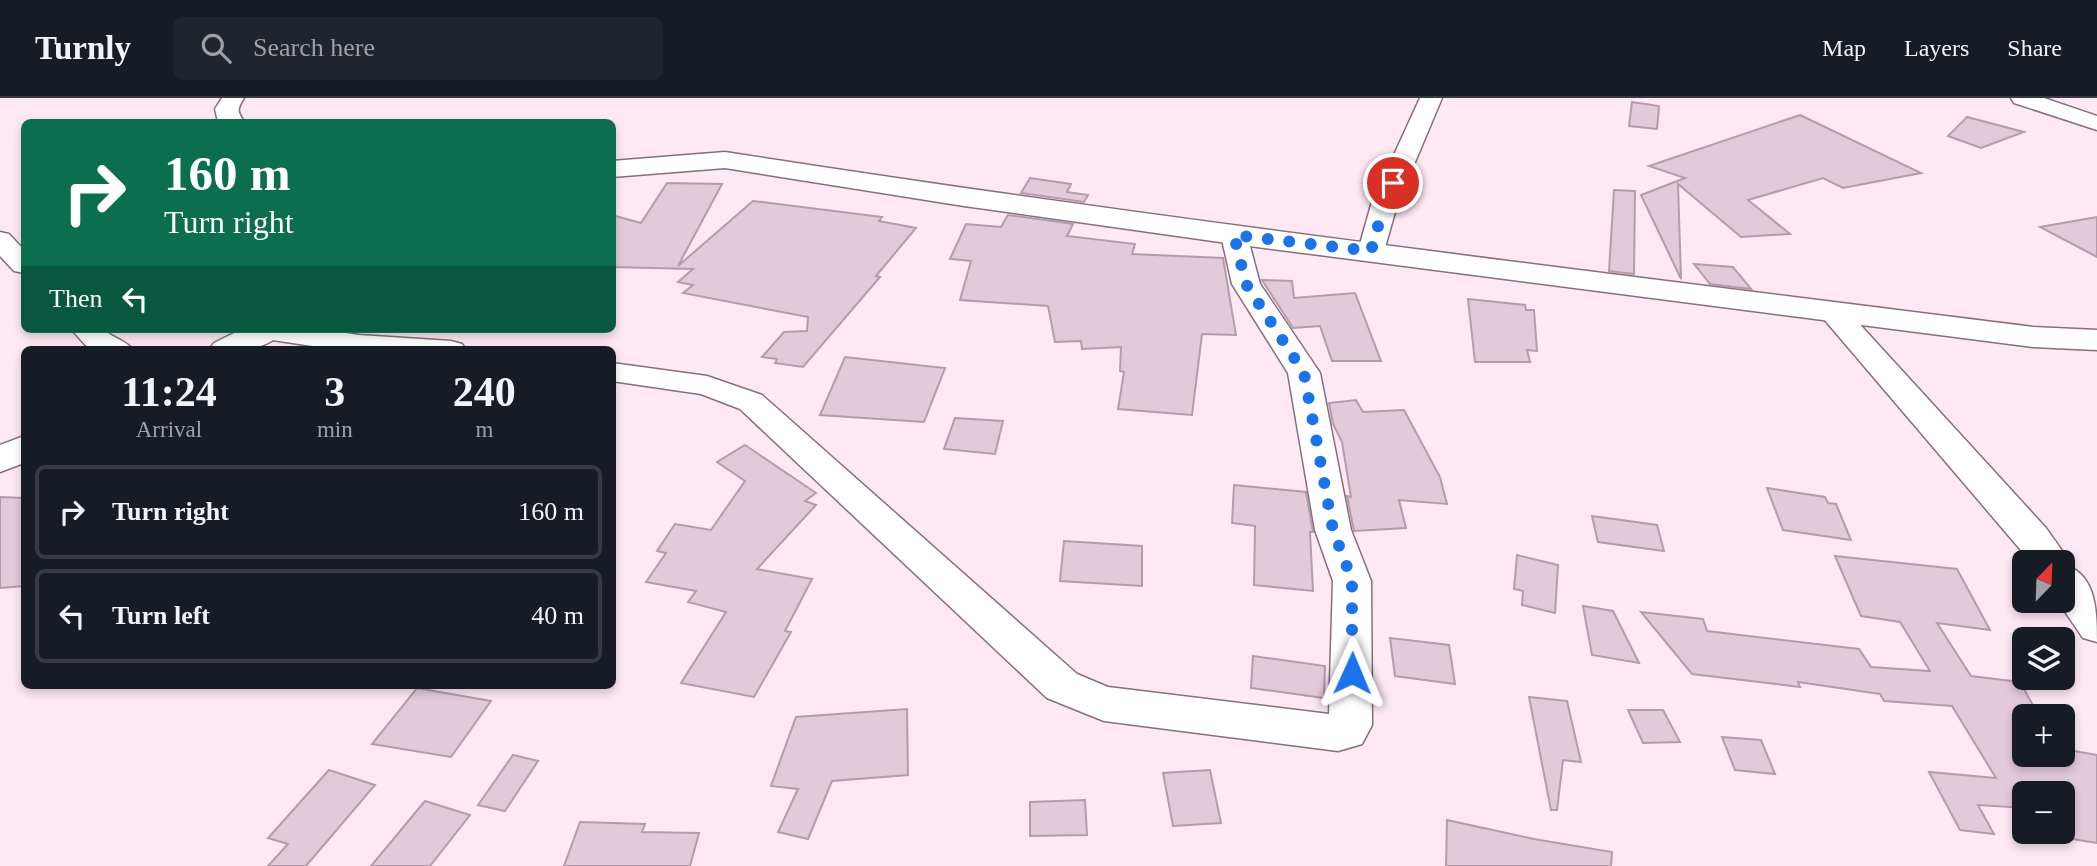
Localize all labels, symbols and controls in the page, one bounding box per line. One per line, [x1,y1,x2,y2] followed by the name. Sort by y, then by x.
[173,17,663,80] search box
[197,29,235,67] icon: search
[35,30,131,66] text: Turnly
[253,33,375,62] text: Search here
[1822,35,1866,61] text: Map
[1904,35,1969,61] text: Layers
[2007,35,2062,61] text: Share
[164,146,291,201] text: 160 m
[49,147,140,238] icon: right
[1363,153,1423,213] pin
[1374,164,1412,202] icon: arrive
[164,204,294,240] text: Turn right
[116,280,154,318] icon: left
[49,284,102,313] text: Then
[121,369,217,415] text: 11:24
[324,369,345,415] text: 3
[453,369,516,415] text: 240
[136,417,202,442] text: Arrival
[317,417,353,442] text: min
[475,417,493,442] text: m
[53,493,91,531] icon: right
[112,497,229,526] text: Turn right
[518,497,584,526] text: 160 m
[2012,550,2076,612] north arrow
[2012,550,2075,844] map controls
[53,597,91,635] icon: left
[112,601,210,630] text: Turn left
[531,601,584,630] text: 40 m
[2012,627,2075,690] button: layers
[1315,636,1389,710] position arrow
[2012,704,2075,767] button: +
[2012,781,2075,844] button: −

